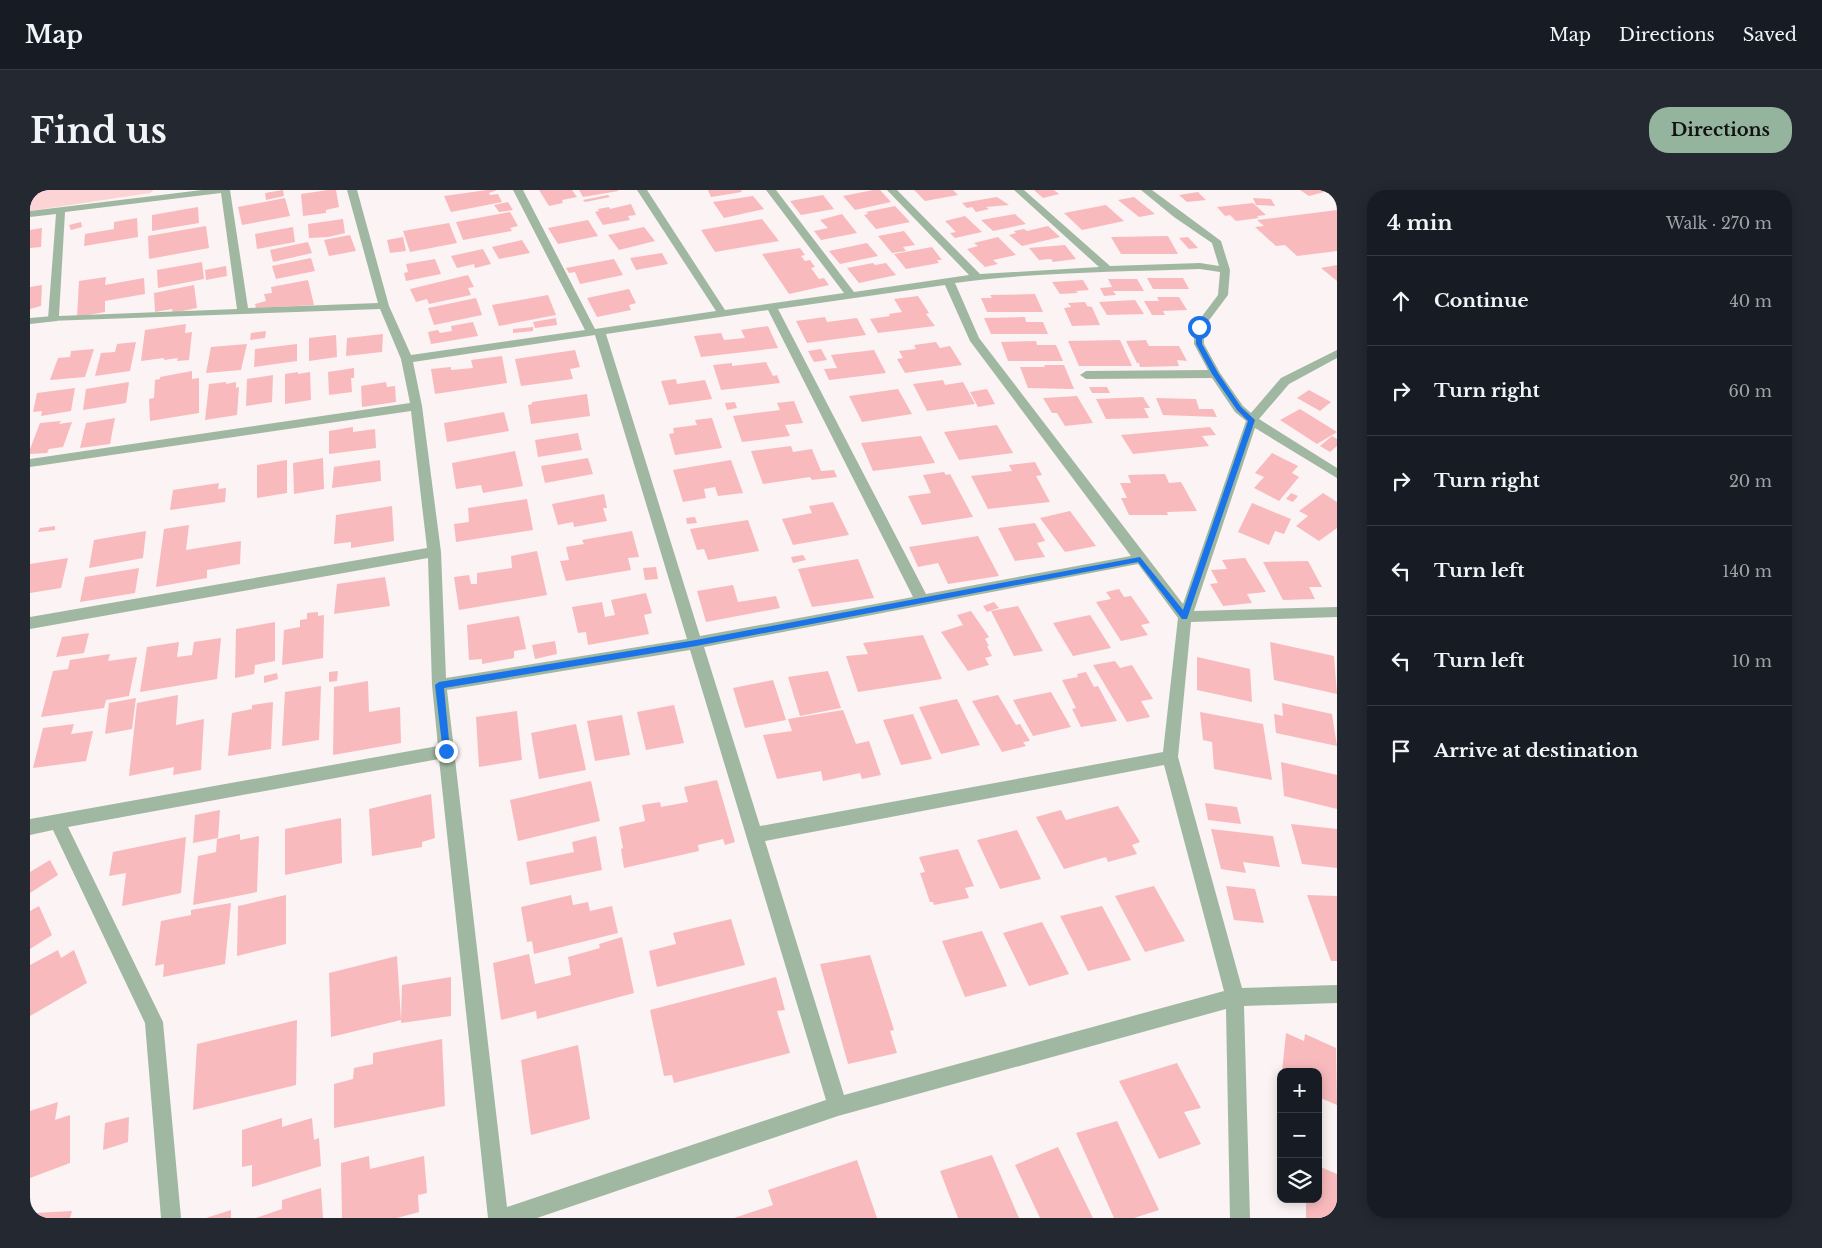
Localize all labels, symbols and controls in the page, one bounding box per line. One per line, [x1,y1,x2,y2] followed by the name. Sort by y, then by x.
[25,20,83,49] text: Map
[1549,24,1591,46] text: Map
[1619,24,1715,46] text: Directions
[1743,24,1797,46] text: Saved
[1649,107,1792,153] button: Directions
[30,109,167,152] text: Find us
[1387,210,1453,236] text: 4 min
[1666,213,1772,233] text: Walk · 270 m
[1387,287,1415,315] icon: ahead
[1434,289,1529,312] text: Continue
[1729,291,1772,311] text: 40 m
[1188,316,1211,339] route start
[1387,377,1415,405] icon: right
[1434,379,1540,402] text: Turn right
[1729,381,1772,401] text: 60 m
[1387,467,1415,495] icon: right
[1434,469,1540,492] text: Turn right
[1729,471,1772,491] text: 20 m
[1387,557,1415,585] icon: left
[1434,559,1525,582] text: Turn left
[1722,561,1772,581] text: 140 m
[1387,647,1415,675] icon: left
[1434,649,1525,672] text: Turn left
[1732,651,1772,671] text: 10 m
[1387,737,1415,765] icon: arrive
[1434,739,1638,762] text: Arrive at destination
[435,740,458,763] route end
[1277,1068,1322,1203] map controls
[1277,1068,1322,1113] button: +
[1277,1113,1322,1158] button: −
[1277,1158,1322,1203] button: layers

